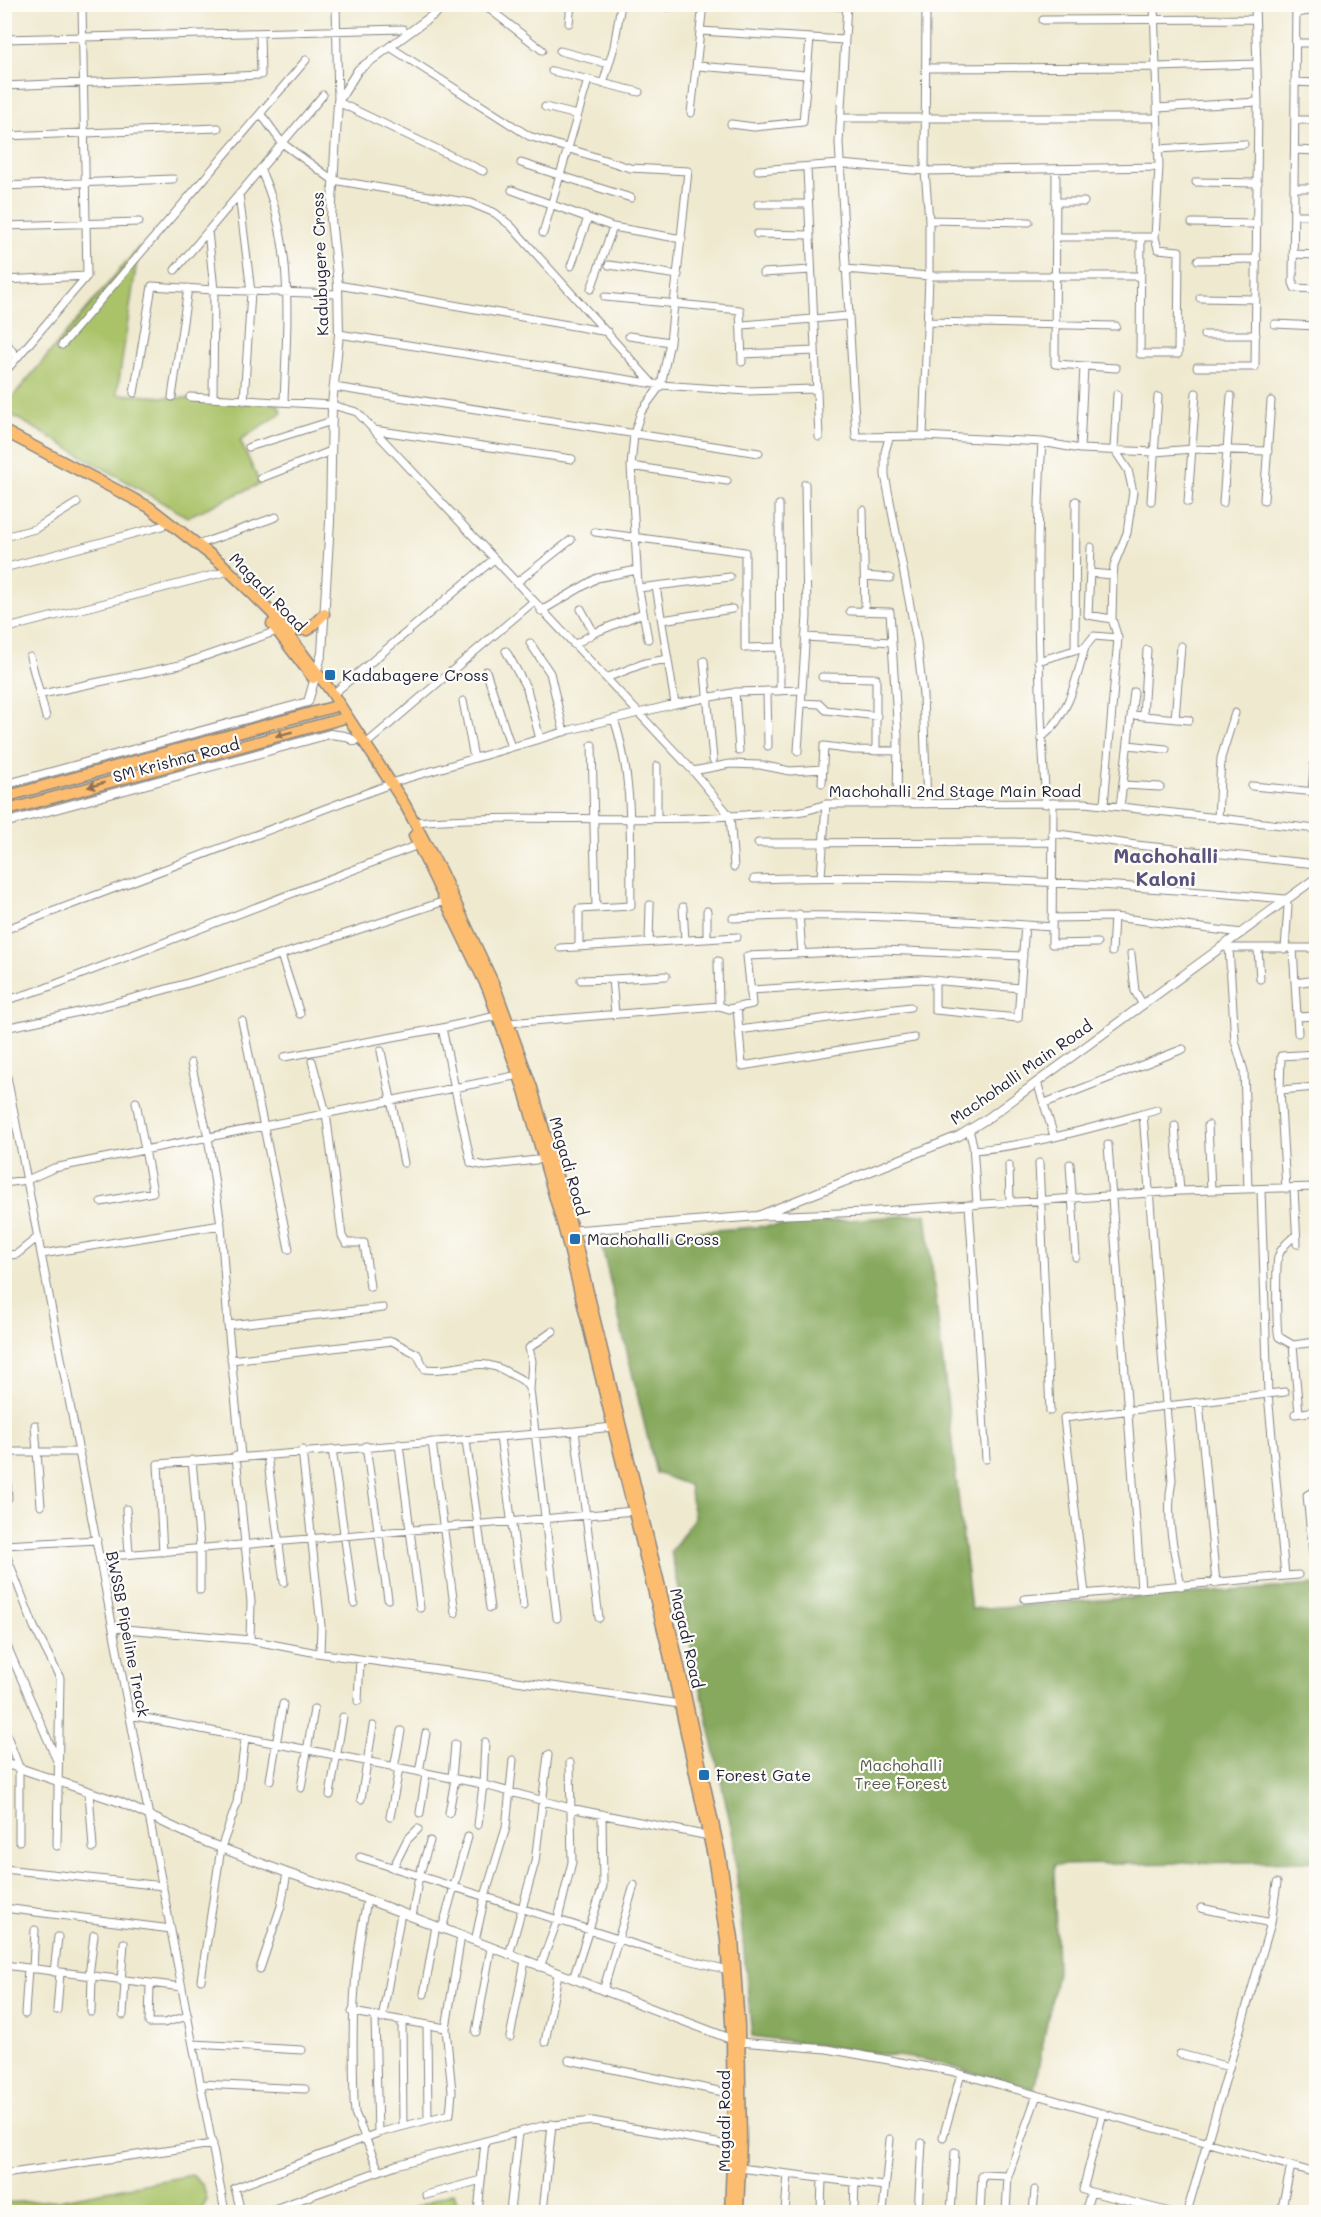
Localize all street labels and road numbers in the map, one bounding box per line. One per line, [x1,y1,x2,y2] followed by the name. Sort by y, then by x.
[306,192,333,336] street label: Kadubugere Cross
[225,548,311,636] street label: Magadi Road
[110,733,241,787] street label: SM Krishna Road
[829,780,1081,801] street label: Machohalli 2nd Stage Main Road
[945,1014,1096,1129] street label: Machohalli Main Road
[545,1114,594,1218] street label: Magadi Road
[102,1549,155,1719] street label: BWSSB Pipeline Track
[666,1586,709,1690] street label: Magadi Road
[713,2070,734,2172] street label: Magadi Road

